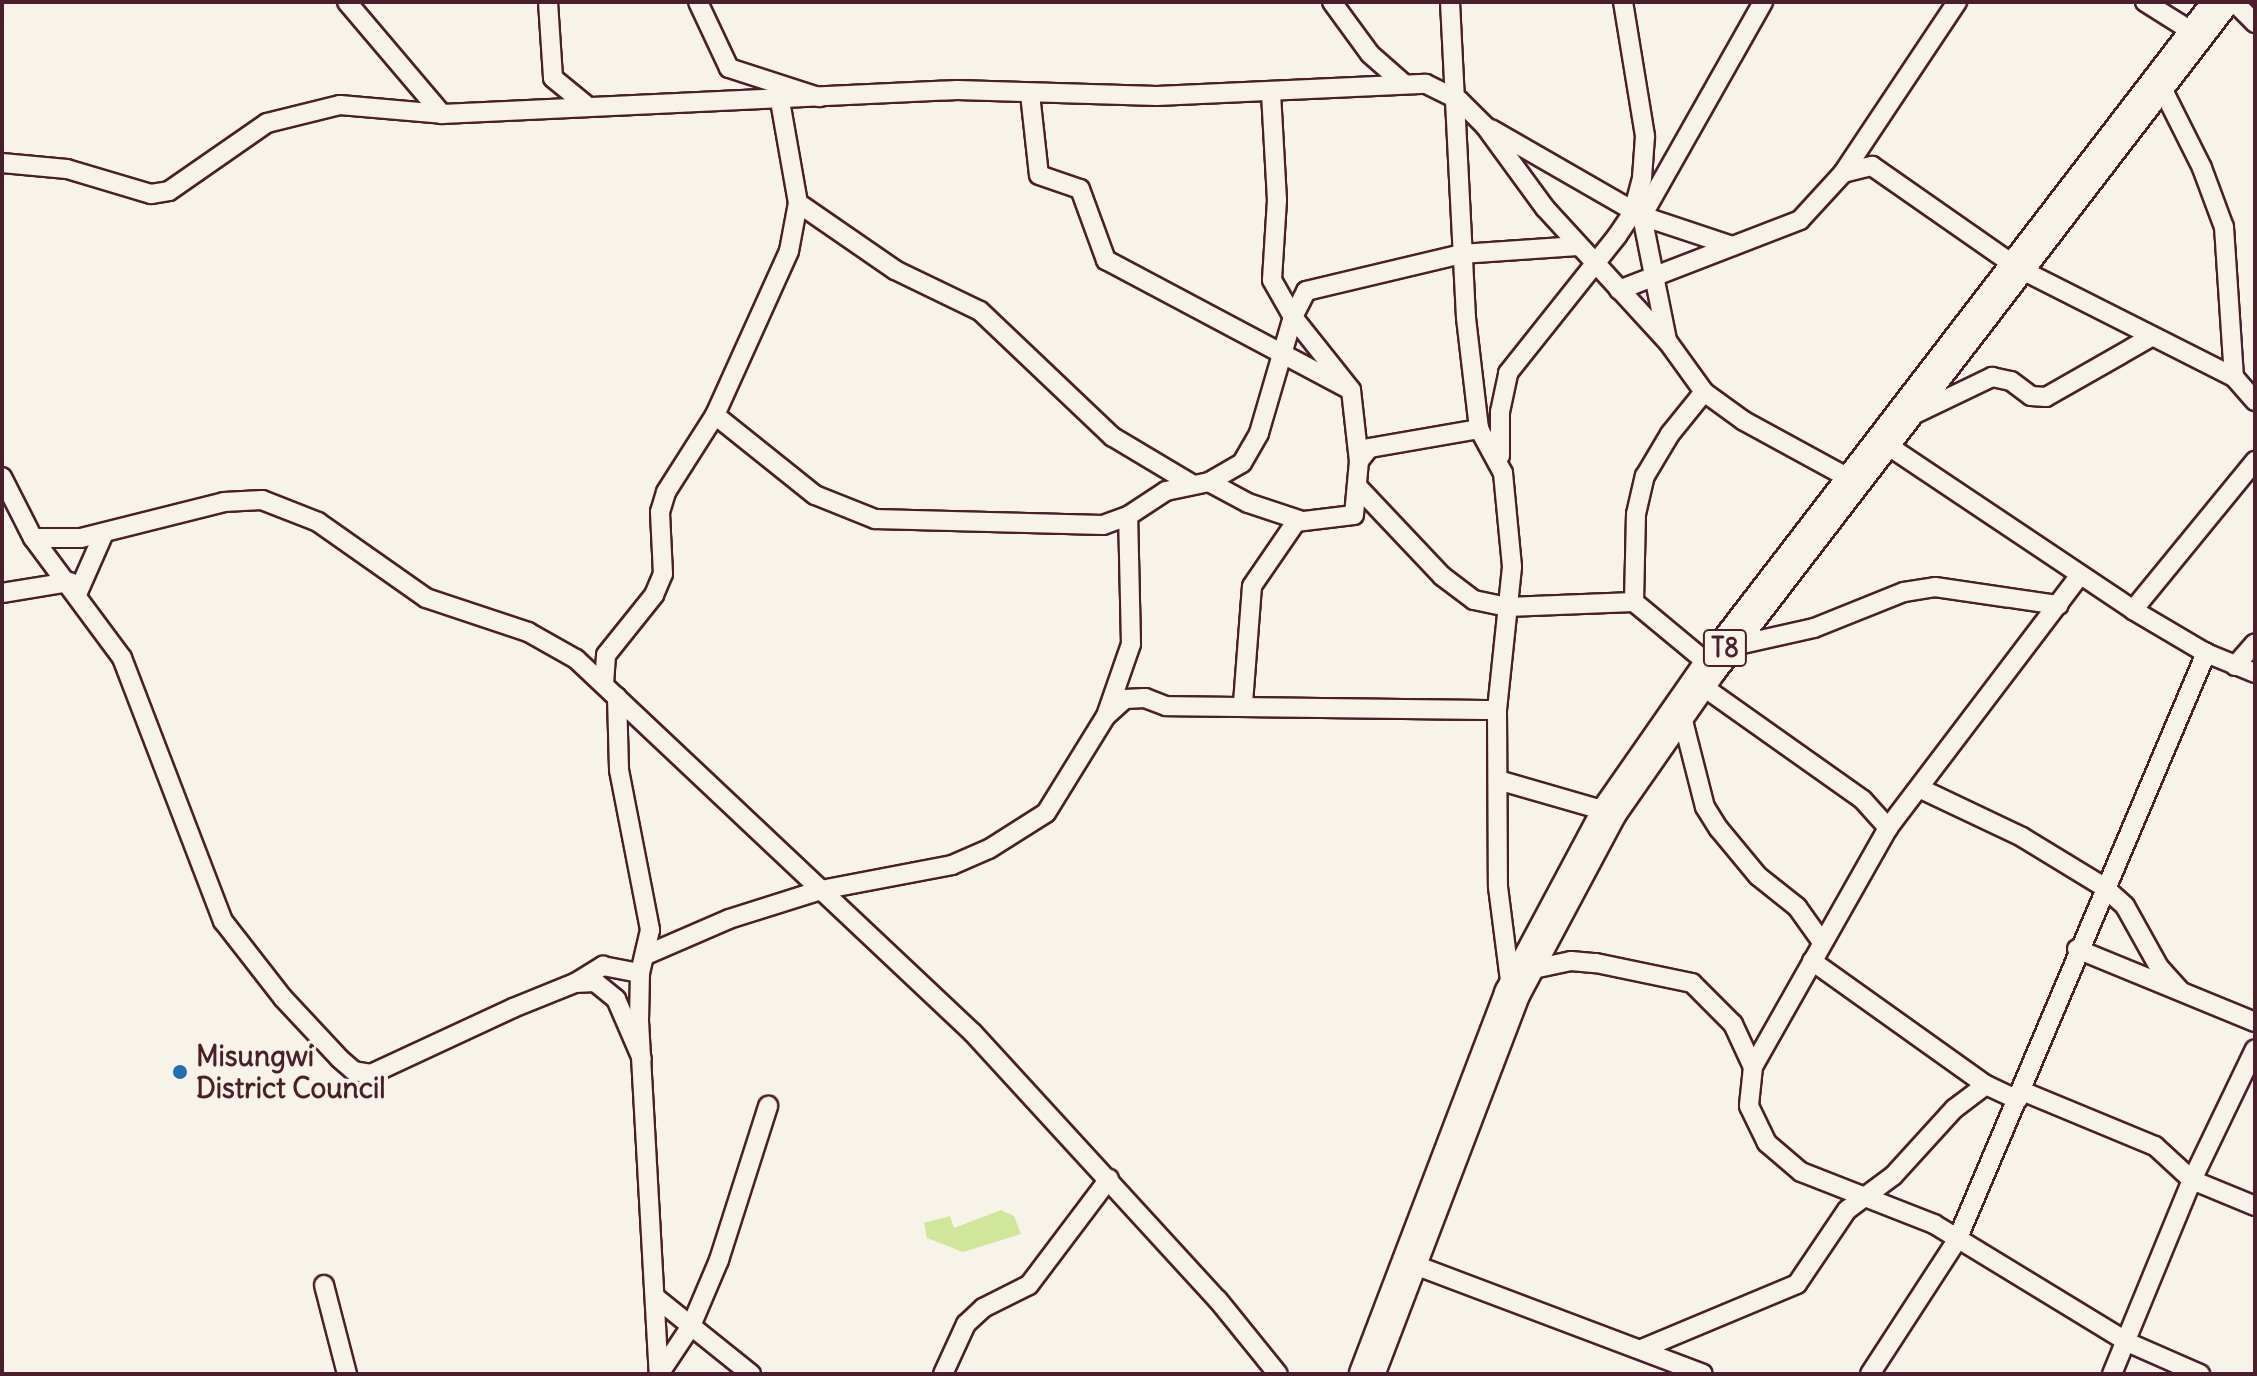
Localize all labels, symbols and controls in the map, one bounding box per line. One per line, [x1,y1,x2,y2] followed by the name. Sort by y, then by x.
[1701,626,1749,670] road number: T8
[196,1039,386,1105] place label: Misungwi District Council
[171,1063,189,1081] marker: Misungwi District Council

